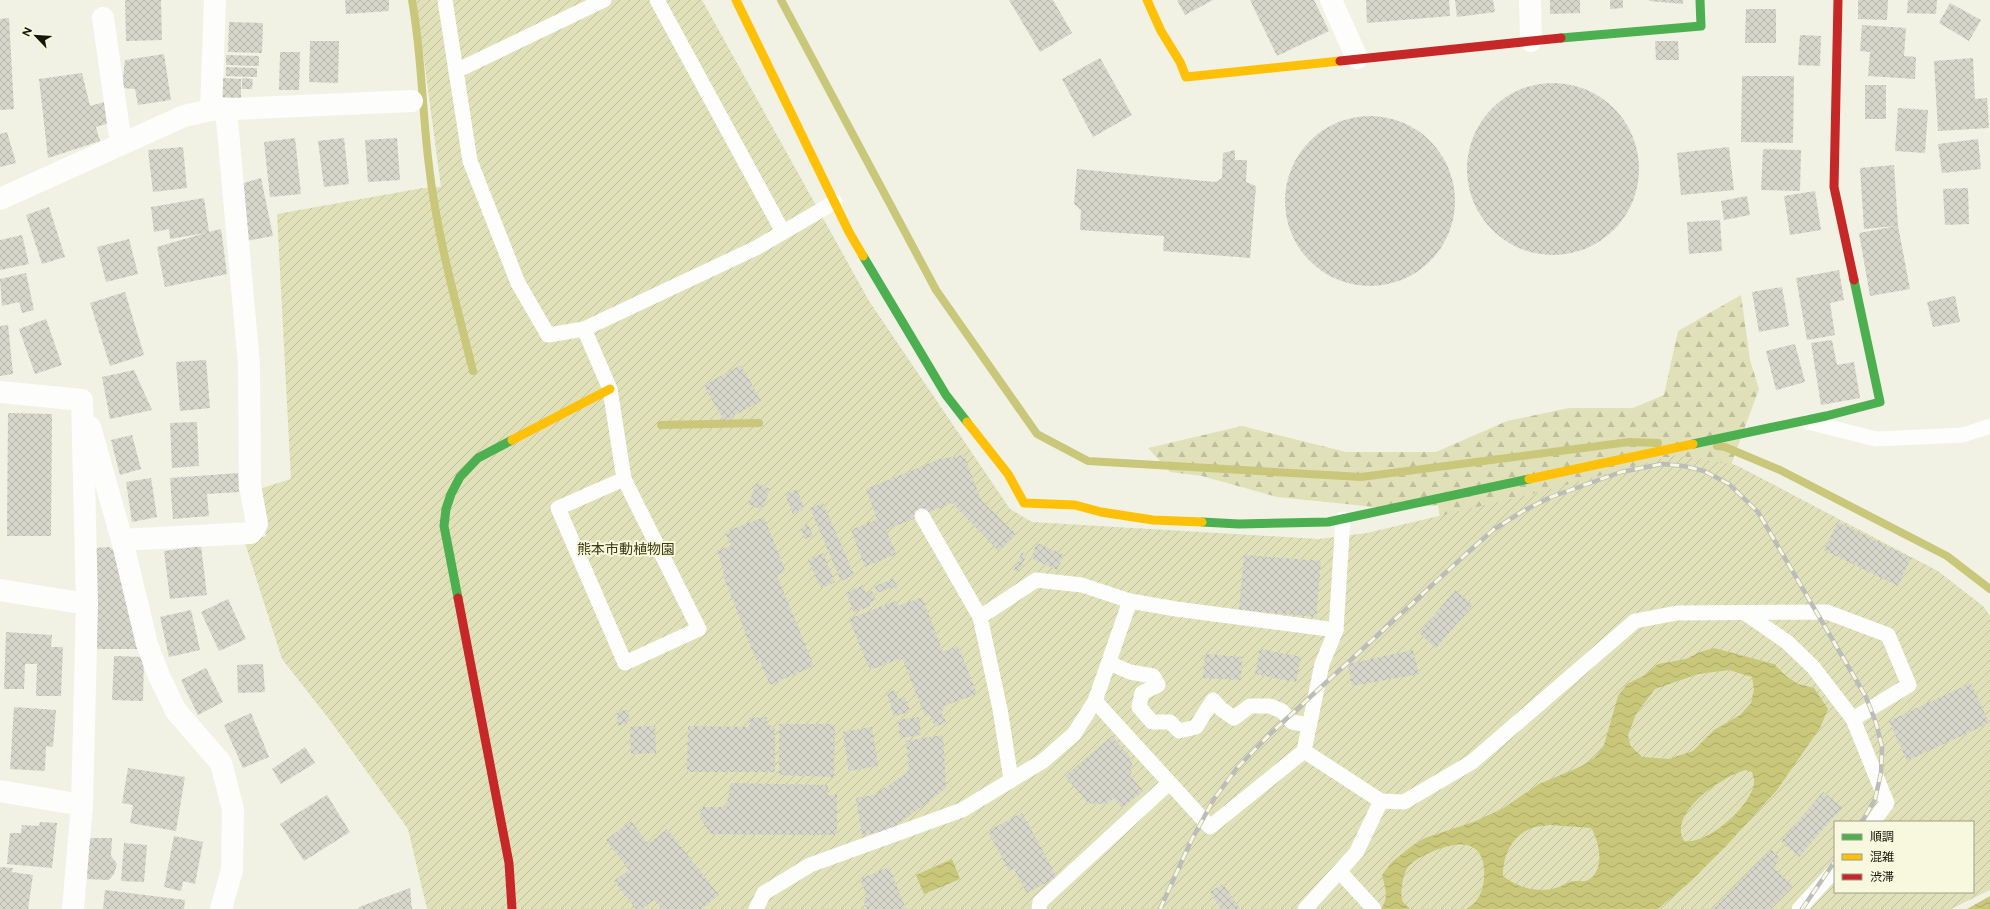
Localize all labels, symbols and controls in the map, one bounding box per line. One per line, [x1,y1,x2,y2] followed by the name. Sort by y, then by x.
[16,16,56,56] north arrow
[20,25,35,39] text: N
[577,541,675,558] park label: 熊本市動植物園
[1834,821,1974,893] legend
[1870,830,1894,844] text: 順調
[1870,850,1894,864] text: 混雑
[1870,870,1894,884] text: 渋滞

